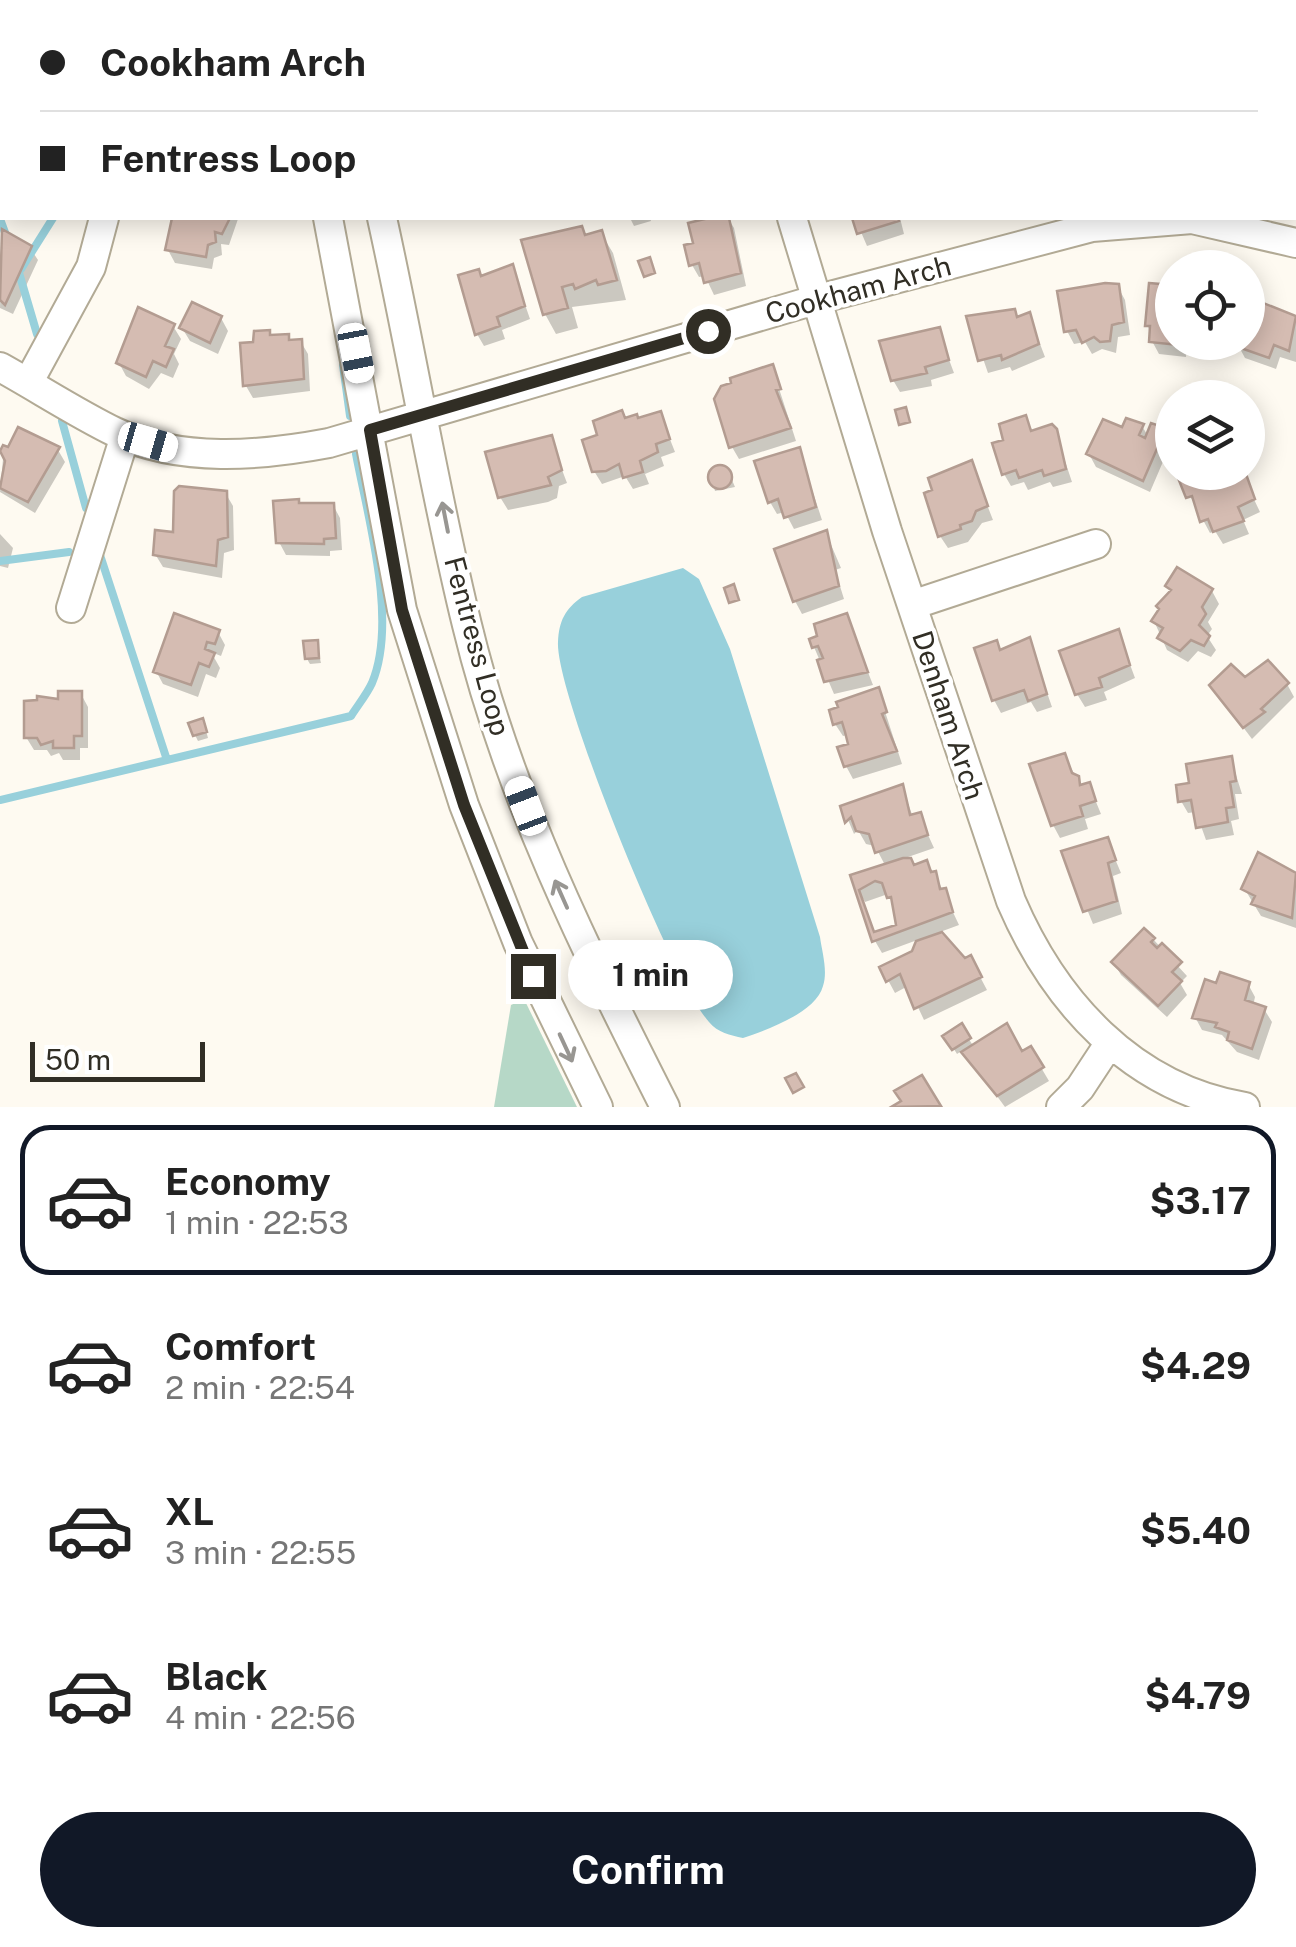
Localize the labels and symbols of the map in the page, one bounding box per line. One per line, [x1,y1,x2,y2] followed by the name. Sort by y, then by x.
[761,248,955,330] street label: Cookham Arch
[686,309,731,354] route start
[336,321,376,385] car
[115,419,181,465] car
[435,502,454,534] one-way arrow
[438,553,518,739] street label: Fentress Loop
[906,626,992,804] street label: Denham Arch
[501,773,551,839] car
[551,879,569,909] one-way arrow
[568,941,733,1011] callout: 1 min
[511,954,556,999] route end
[558,1032,576,1063] one-way arrow
[30,1037,205,1082] scale bar

